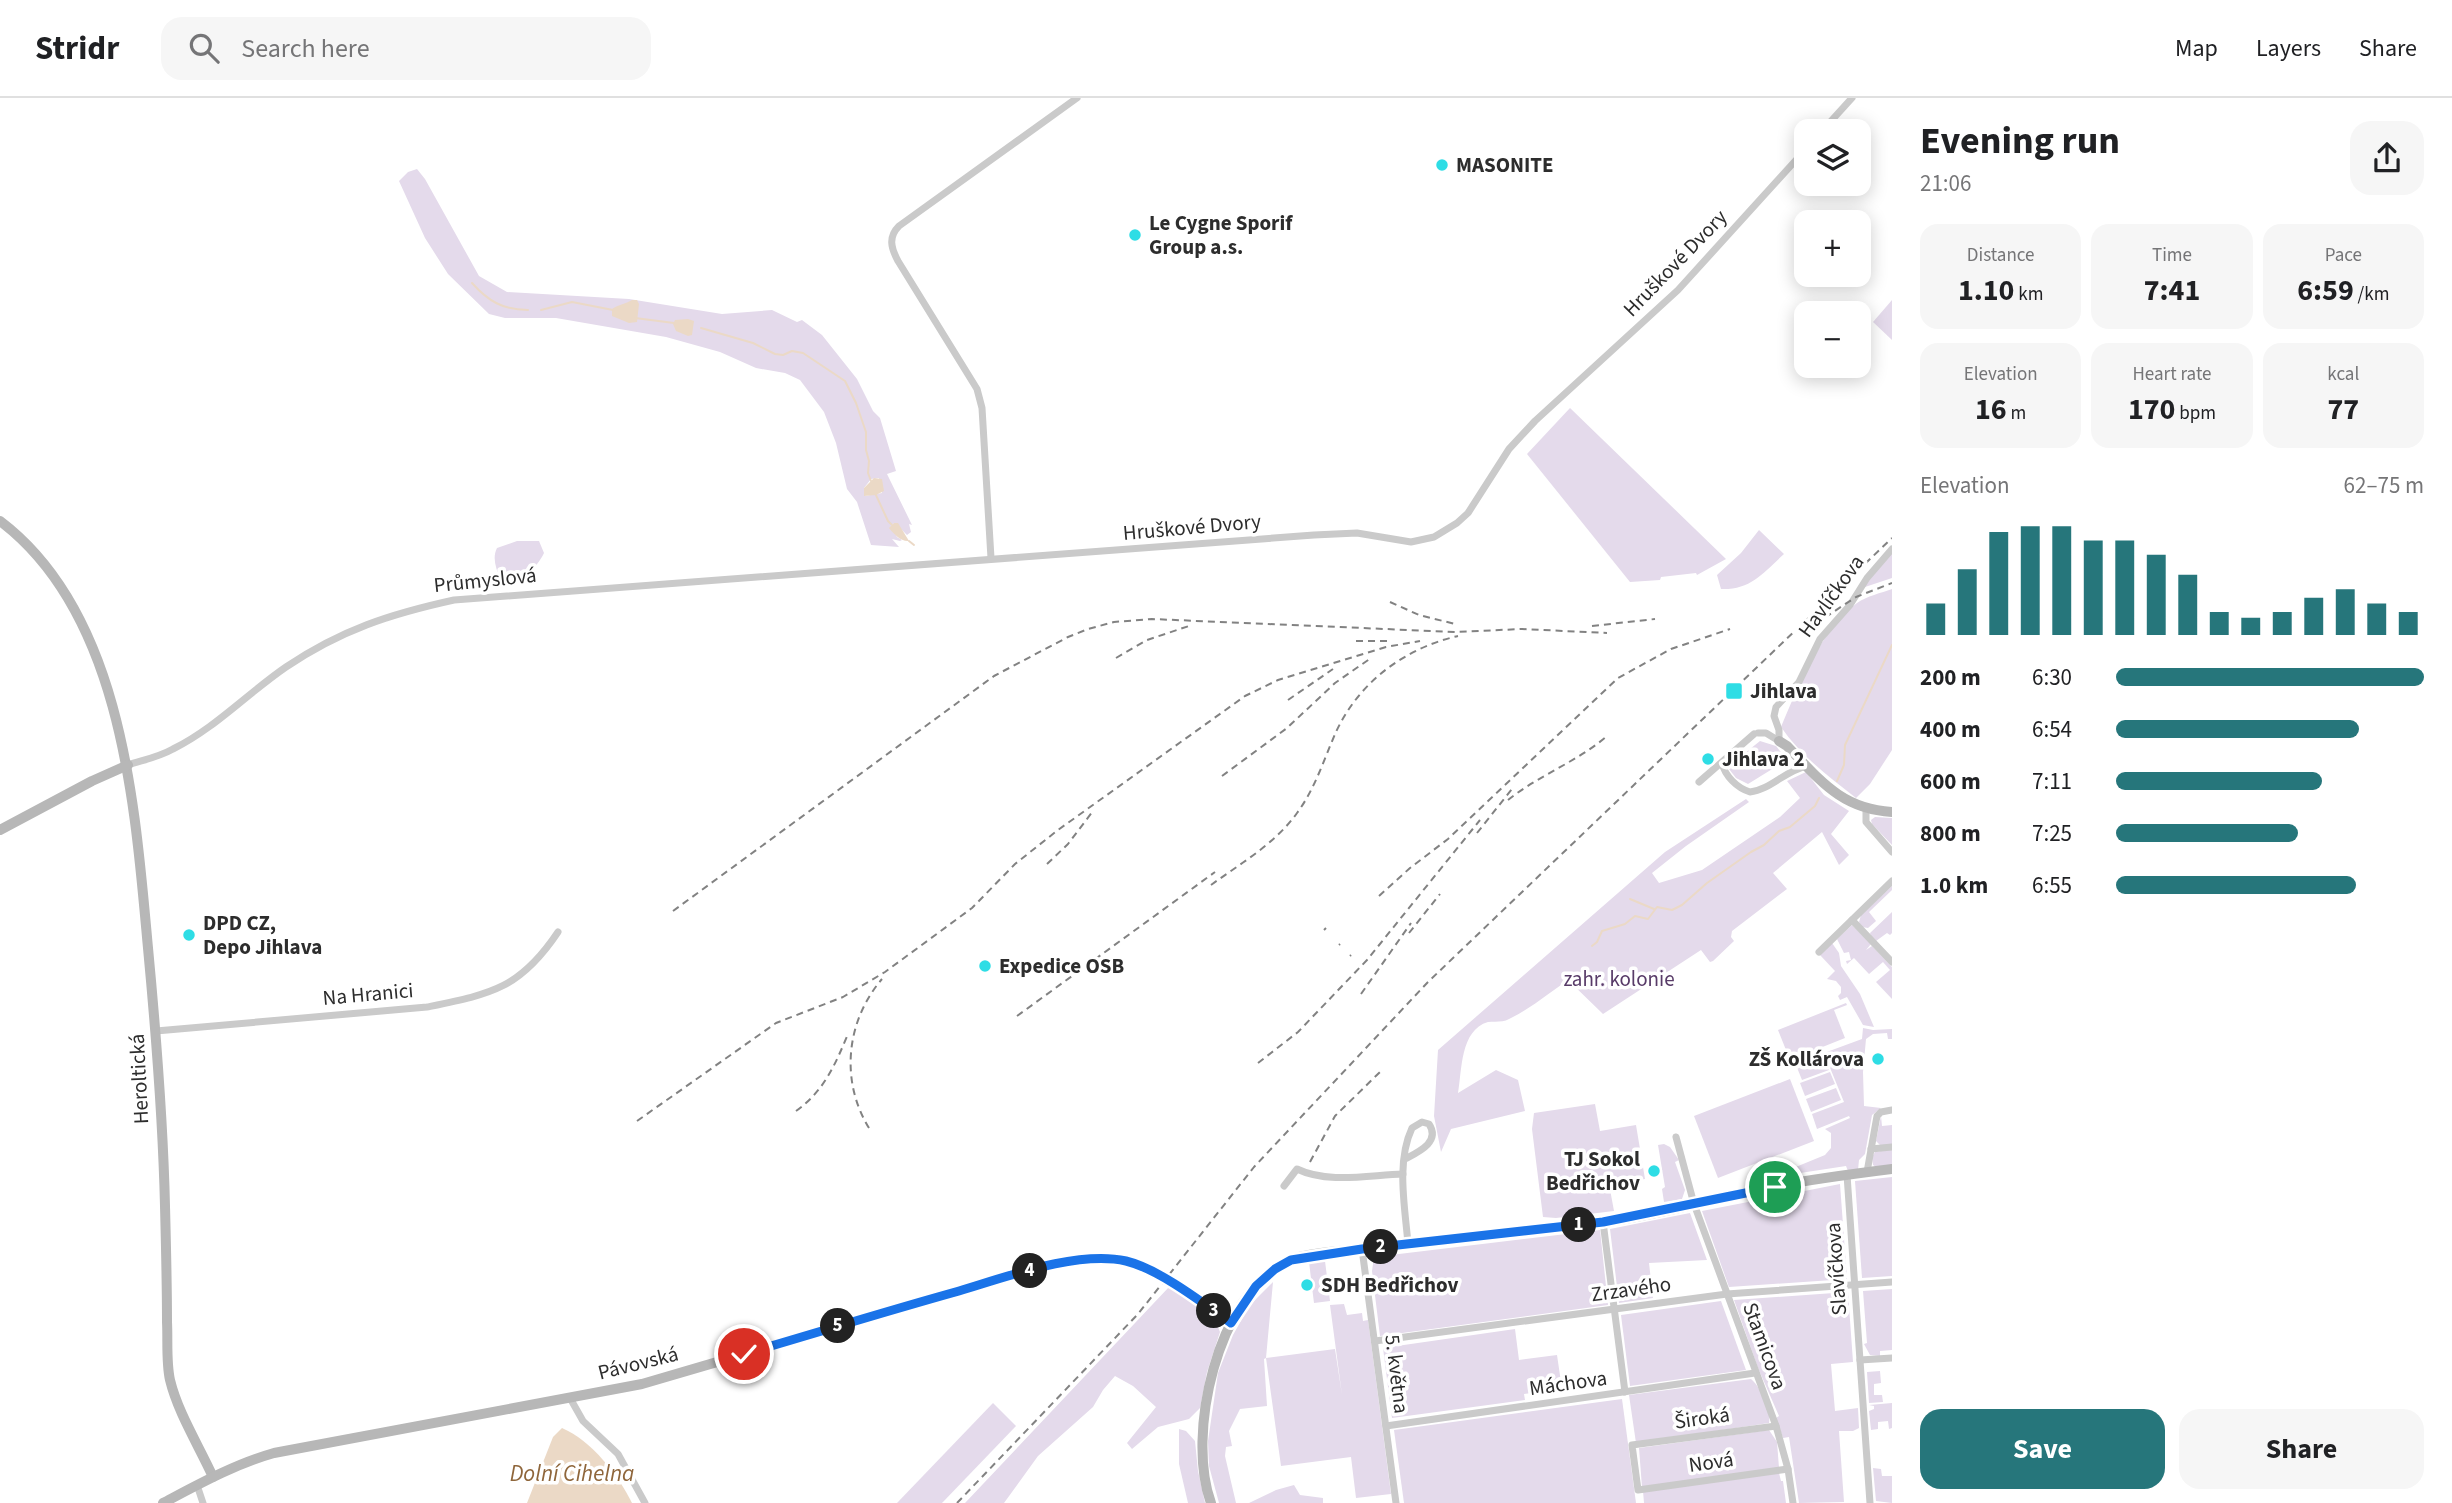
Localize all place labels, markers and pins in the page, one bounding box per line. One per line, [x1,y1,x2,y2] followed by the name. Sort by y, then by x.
[1456,150,1554,180] place label: MASONITE
[1434,157,1450,173] marker: MASONITE
[1149,208,1293,262] place label: Le Cygne Sporif Group a.s.
[1127,227,1143,243] marker: Le Cygne Sporif Group a.s.
[1750,676,1817,706] place label: Jihlava
[1724,681,1744,701] marker: Jihlava
[1722,744,1804,774] place label: Jihlava 2
[1700,751,1716,767] marker: Jihlava 2
[203,908,322,962] place label: DPD CZ, Depo Jihlava
[181,927,197,943] marker: DPD CZ, Depo Jihlava
[999,951,1124,981] place label: Expedice OSB
[977,958,993,974] marker: Expedice OSB
[1749,1044,1864,1074] place label: ZŠ Kollárova
[1870,1051,1886,1067] marker: ZŠ Kollárova
[1546,1144,1640,1198] place label: TJ Sokol Bedřichov
[1745,1157,1805,1217] pin
[1646,1163,1662,1179] marker: TJ Sokol Bedřichov
[1562,1208,1596,1242] pin: 1
[1364,1230,1398,1264] pin: 2
[1012,1254,1048,1288] pin: 4
[1321,1270,1458,1300] place label: SDH Bedřichov
[1299,1277,1315,1293] marker: SDH Bedřichov
[1196,1294,1232,1328] pin: 3
[820,1308,856,1344] pin: 5
[714,1324,774,1384] pin

